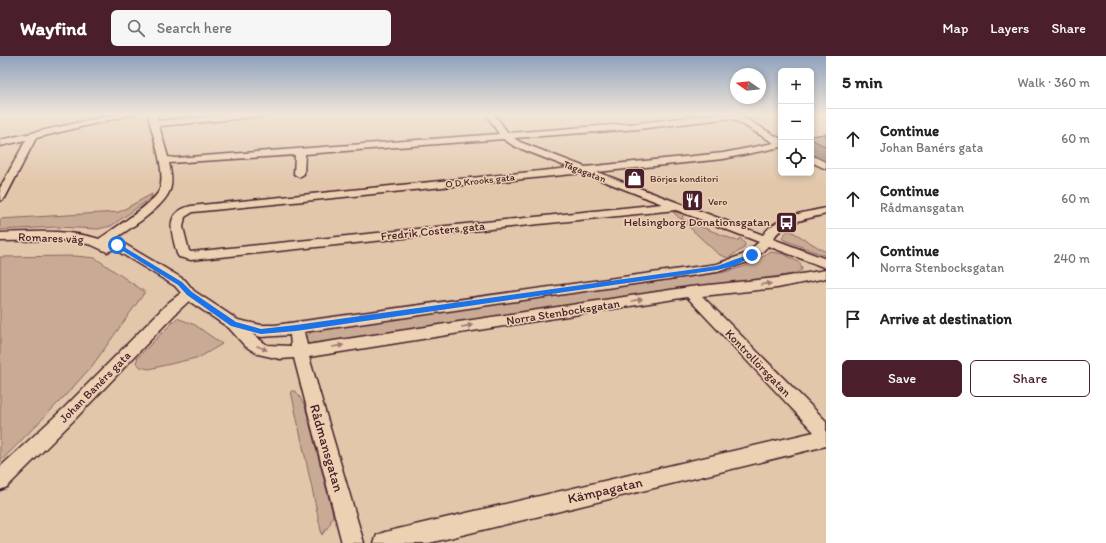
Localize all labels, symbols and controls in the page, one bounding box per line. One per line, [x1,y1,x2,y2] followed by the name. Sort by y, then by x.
[111,10,391,46] search box
[20,17,87,40] text: Wayfind
[125,17,147,39] icon: search
[157,19,232,37] text: Search here
[943,20,968,37] text: Map
[990,20,1029,37] text: Layers
[1051,20,1086,37] text: Share
[730,68,766,104] north arrow
[778,68,814,176] map controls
[778,68,814,104] button: +
[842,72,882,92] text: 5 min
[1017,75,1090,90] text: Walk · 360 m
[778,104,814,140] button: −
[880,122,939,140] text: Continue
[842,128,864,150] icon: ahead
[1061,131,1090,146] text: 60 m
[778,140,814,176] button: locate
[880,140,983,155] text: Johan Banérs gata
[562,157,608,186] street label: Tågagatan
[622,165,648,191] shop icon: Börjes konditori
[445,170,516,191] street label: O D Krooks gata
[650,172,718,185] place label: Börjes konditori
[880,182,939,200] text: Continue
[679,188,705,214] restaurant icon: Vero
[842,188,864,210] icon: ahead
[1061,191,1090,206] text: 60 m
[708,195,727,208] place label: Vero
[880,200,964,215] text: Rådmansgatan
[773,209,799,235] bus stop icon: Helsingborg Donationsgatan
[624,215,771,229] place label: Helsingborg Donationsgatan
[380,218,487,243] street label: Fredrik Cösters gata
[18,230,85,246] street label: Romares väg
[108,236,126,254] route start
[880,242,939,260] text: Continue
[743,246,761,264] route end
[842,248,864,270] icon: ahead
[1053,251,1090,266] text: 240 m
[880,260,1004,275] text: Norra Stenbocksgatan
[760,281,772,287] one-way arrow
[505,296,621,328] street label: Norra Stenbocksgatan
[631,297,643,303] one-way arrow
[842,308,864,330] icon: arrive
[880,310,1012,328] text: Arrive at destination
[461,323,473,329] one-way arrow
[722,326,794,400] street label: Kontrollörsgatan
[332,343,344,349] one-way arrow
[257,345,268,351] one-way arrow
[56,348,134,426] street label: Johan Banérs gata
[842,360,962,397] button: Save
[970,360,1090,397] button: Share
[306,402,347,494] street label: Rådmansgatan
[566,474,645,507] street label: Kämpagatan

